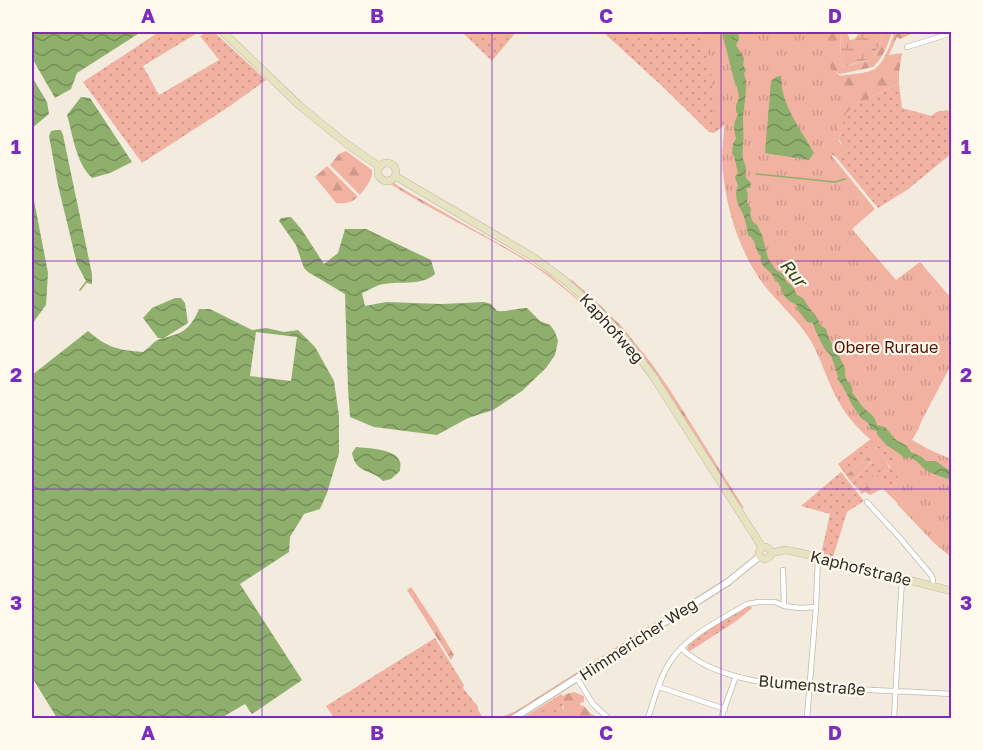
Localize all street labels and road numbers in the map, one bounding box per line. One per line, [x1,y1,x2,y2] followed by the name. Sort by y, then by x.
[575,289,649,367] street label: Kaphofweg
[808,546,914,590] street label: Kaphofstraße
[575,593,701,685] street label: Himmericher Weg
[758,670,866,700] street label: Blumenstraße

